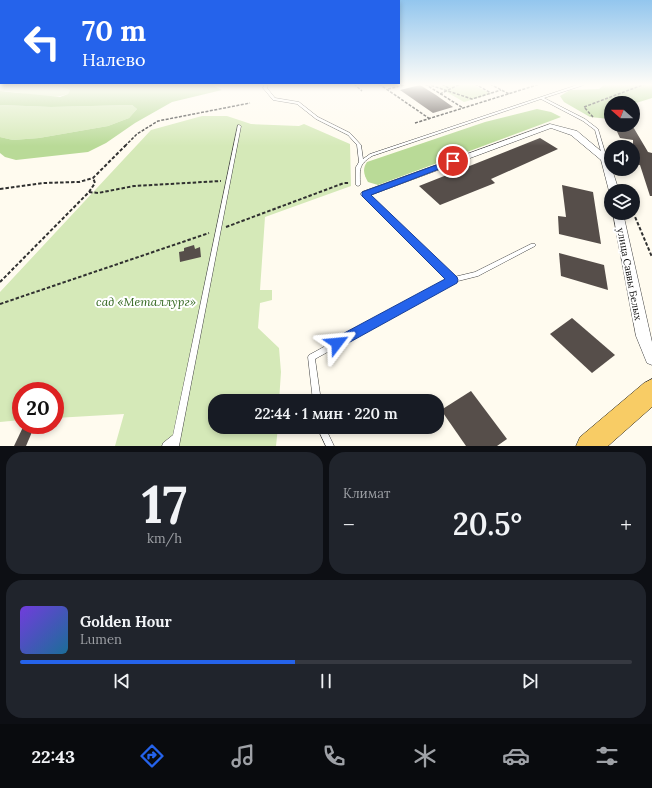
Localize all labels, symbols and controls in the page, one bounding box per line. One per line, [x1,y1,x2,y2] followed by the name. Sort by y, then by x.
[82,13,146,49] text: 70 m
[16,16,68,68] icon: left
[82,48,146,71] text: Налево
[604,96,640,132] north arrow
[604,96,640,220] map controls
[604,140,640,176] button: sound
[436,144,470,178] pin
[442,150,464,172] icon: arrive
[604,184,640,220] button: layers
[614,227,645,322] street label: улица Саввы Белых
[96,294,196,309] park label: сад «Металлург»
[316,322,358,364] position arrow
[12,382,64,434] speed limit sign: 20
[254,404,398,423] text: 22:44 · 1 мин · 220 m
[142,471,187,537] text: 17
[343,485,390,502] text: Климат
[453,505,522,543] text: 20.5°
[343,510,355,538] text: −
[620,510,632,538] text: +
[147,530,182,547] text: km/h
[80,612,172,631] text: Golden Hour
[80,631,122,648] text: Lumen
[111,670,133,692] icon: previous
[315,670,337,692] icon: pause
[519,670,541,692] icon: next
[138,742,166,770] icon: directions
[229,742,257,770] icon: music
[320,742,348,770] icon: phone
[411,742,439,770] icon: climate
[502,742,530,770] icon: car
[593,742,621,770] icon: filters
[31,745,75,768] text: 22:43

